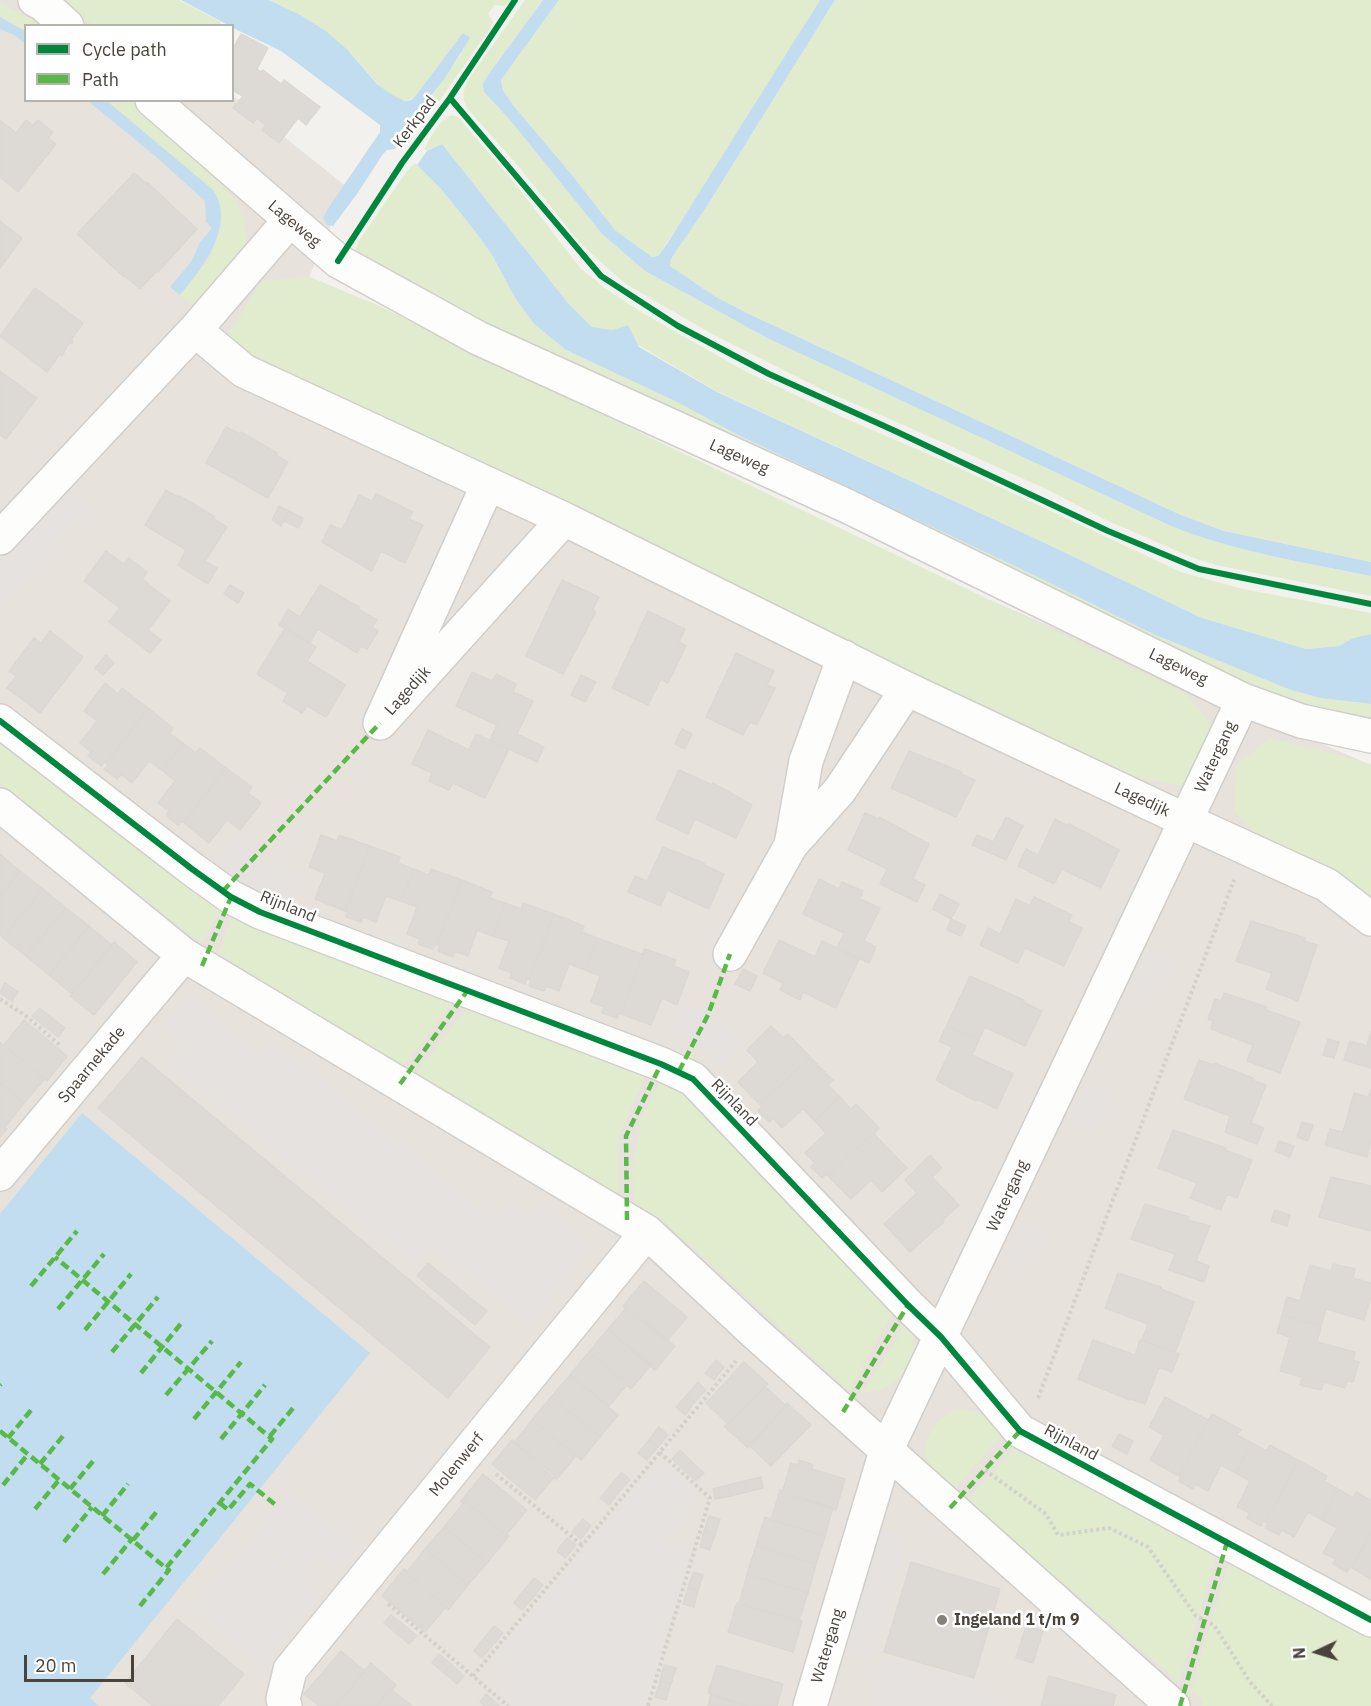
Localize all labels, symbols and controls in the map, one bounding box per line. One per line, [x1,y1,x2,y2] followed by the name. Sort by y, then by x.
[24,24,234,102] legend
[82,38,167,61] text: Cycle path
[82,68,119,91] text: Path
[389,92,441,152] street label: Kerkpad
[264,196,324,252] street label: Lageweg
[706,435,772,479] street label: Lageweg
[1145,645,1211,689] street label: Lageweg
[381,663,435,719] street label: Lagedijk
[1191,718,1241,796] street label: Watergang
[1111,779,1173,821] street label: Lagedijk
[257,887,319,927] street label: Rijnland
[54,1023,130,1107] street label: Spaarnekade
[707,1075,761,1131] street label: Rijnland
[983,1157,1033,1235] street label: Watergang
[1041,1421,1101,1465] street label: Rijnland
[426,1429,488,1501] street label: Molenwerf
[808,1606,848,1686] street label: Watergang
[954,1610,1080,1630] place label: Ingeland 1 t/m 9
[935,1613,949,1627] marker: Ingeland 1 t/m 9
[1287,1622,1347,1682] north arrow
[27,1643,136,1681] scale bar
[1289,1647,1309,1660] text: N
[35,1654,77,1677] text: 20 m

